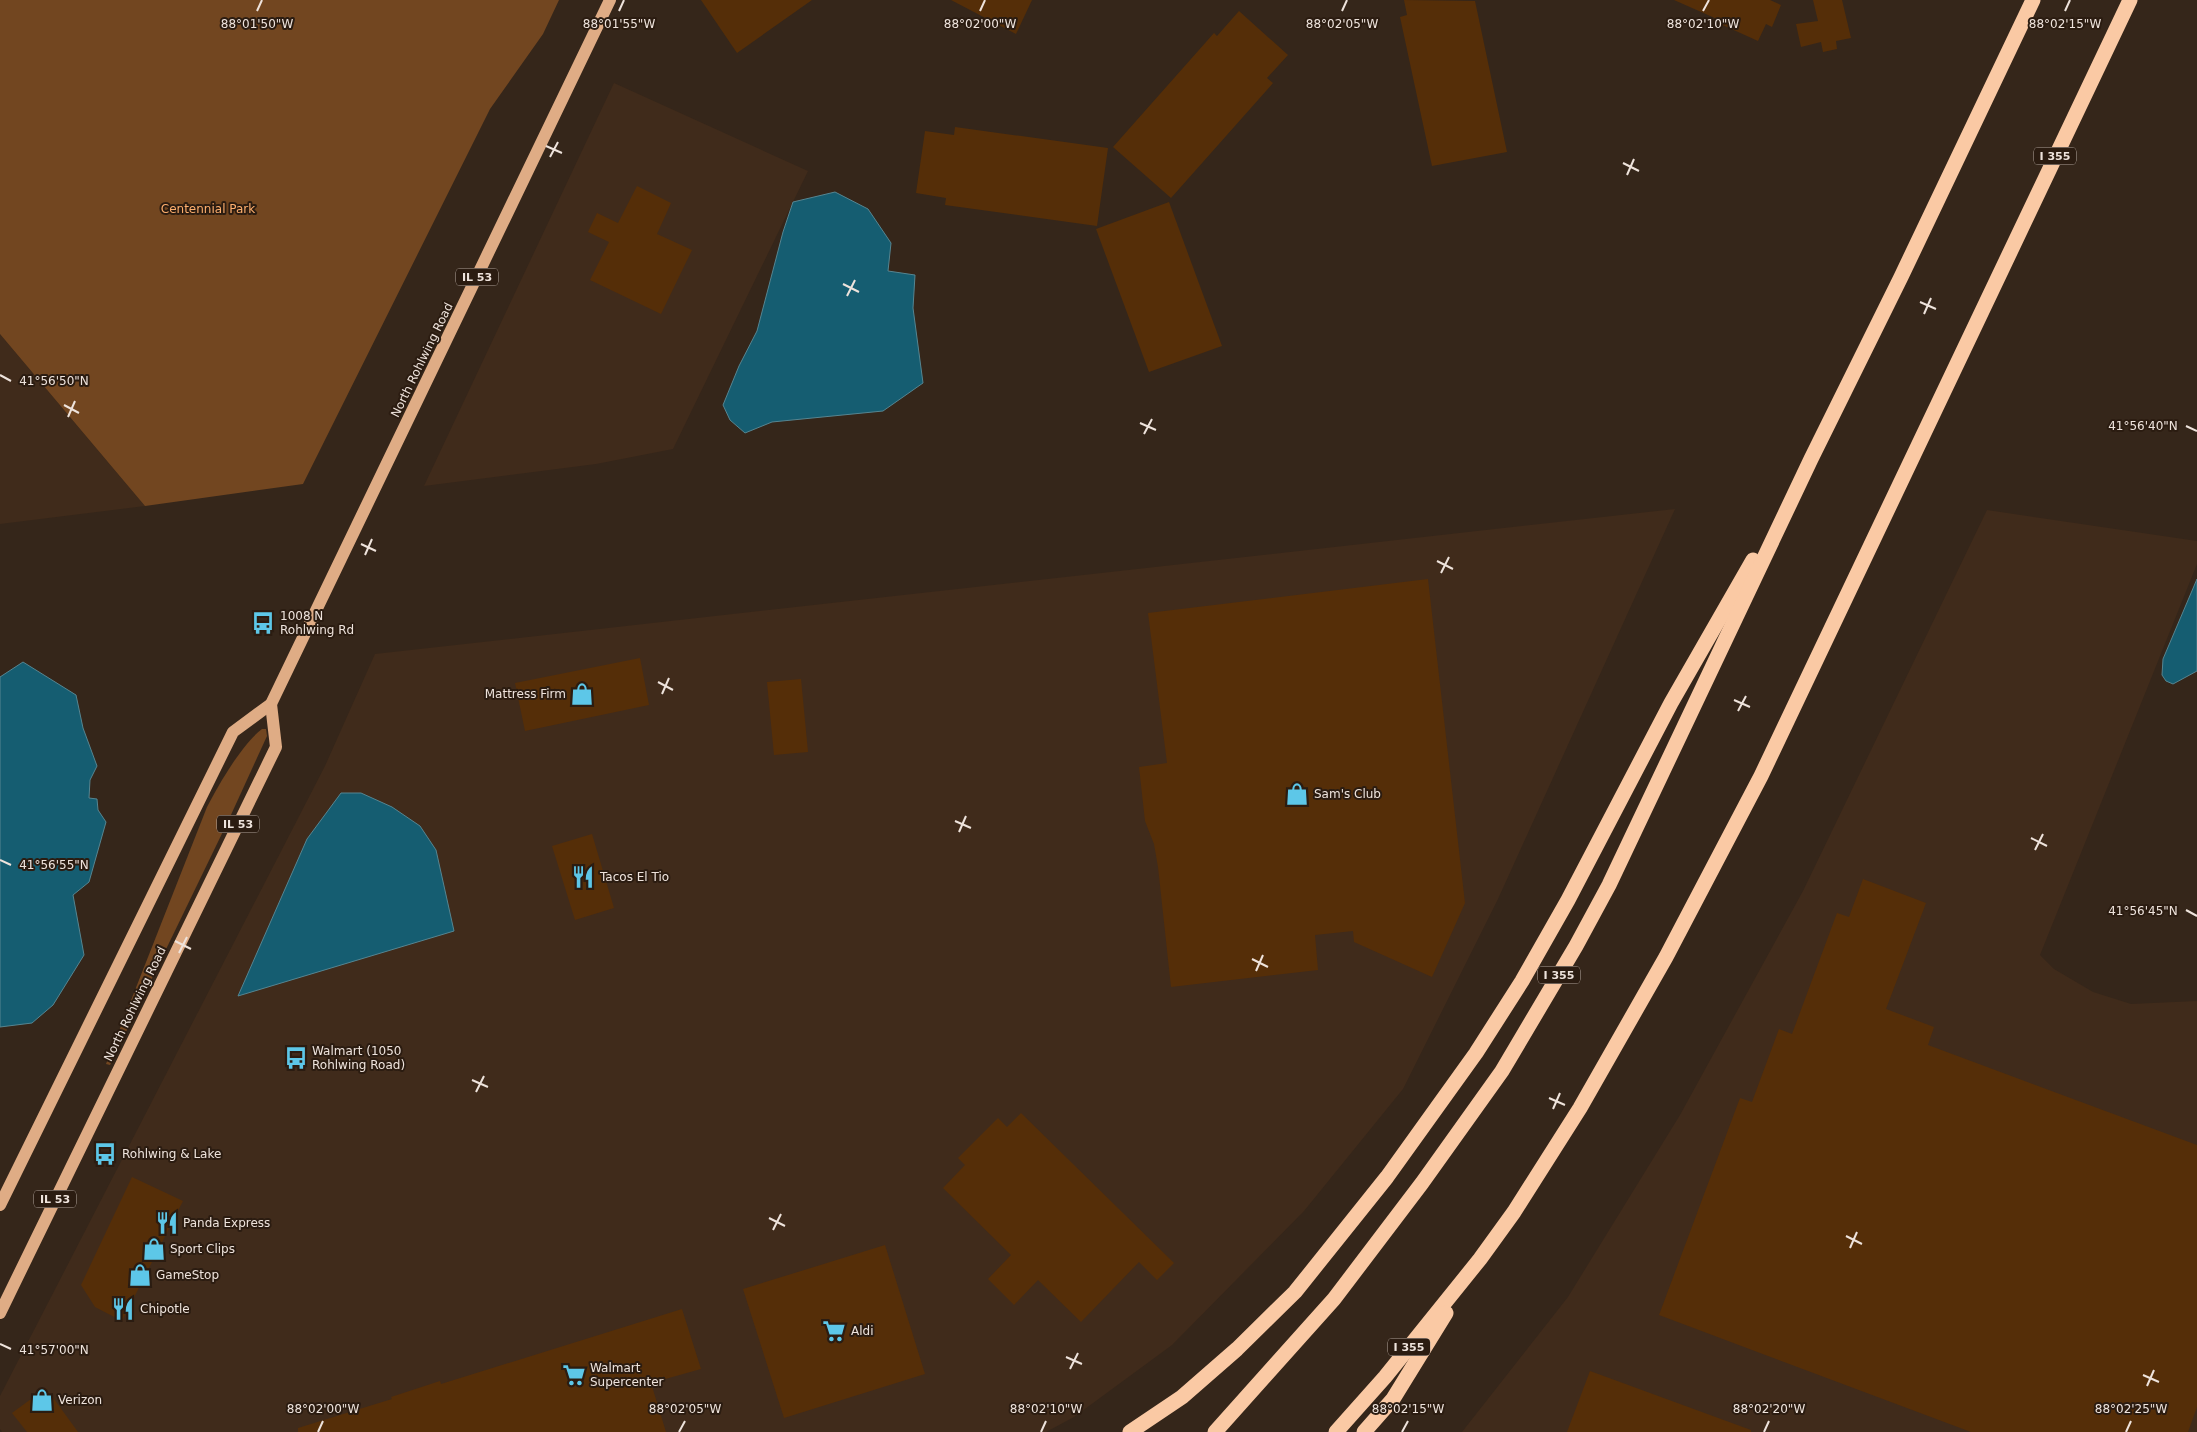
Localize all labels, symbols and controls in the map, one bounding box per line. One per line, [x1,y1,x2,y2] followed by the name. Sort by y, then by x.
[221,17,293,31] text: 88°01'50"W
[583,17,655,31] text: 88°01'55"W
[944,17,1016,31] text: 88°02'00"W
[1306,17,1378,31] text: 88°02'05"W
[1667,17,1739,31] text: 88°02'10"W
[2029,17,2101,31] text: 88°02'15"W
[2034,148,2076,164] road number: I 355
[161,202,255,216] park label: Centennial Park
[456,268,498,286] road number: IL 53
[388,300,456,420] street label: North Rohlwing Road
[19,374,89,388] text: 41°56'50"N
[2108,419,2178,433] text: 41°56'40"N
[280,609,354,637] place label: 1008 N Rohlwing Rd
[250,610,276,636] bus stop icon: 1008 N Rohlwing Rd
[569,681,595,707] shop icon: Mattress Firm
[485,687,566,701] place label: Mattress Firm
[1284,781,1310,807] shop icon: Sam's Club
[1314,787,1381,801] place label: Sam's Club
[217,816,259,832] road number: IL 53
[19,858,89,872] text: 41°56'55"N
[570,864,596,890] restaurant icon: Tacos El Tio
[599,870,669,884] place label: Tacos El Tio
[2108,904,2178,918] text: 41°56'45"N
[101,944,169,1064] street label: North Rohlwing Road
[1538,966,1580,984] road number: I 355
[312,1044,405,1072] place label: Walmart (1050 Rohlwing Road)
[283,1045,309,1071] bus stop icon: Walmart (1050 Rohlwing Road)
[92,1141,118,1167] bus stop icon: Rohlwing & Lake
[122,1147,221,1161] place label: Rohlwing & Lake
[34,1190,76,1208] road number: IL 53
[154,1210,180,1236] restaurant icon: Panda Express
[183,1216,270,1230] place label: Panda Express
[141,1236,167,1262] shop icon: Sport Clips
[170,1242,235,1256] place label: Sport Clips
[127,1262,153,1288] shop icon: GameStop
[156,1268,219,1282] place label: GameStop
[110,1296,136,1322] restaurant icon: Chipotle
[140,1302,190,1316] place label: Chipotle
[821,1318,847,1344] supermarket icon: Aldi
[851,1324,874,1338] place label: Aldi
[1388,1338,1430,1355] road number: I 355
[19,1343,89,1357] text: 41°57'00"N
[590,1361,664,1389] place label: Walmart Supercenter
[561,1362,587,1388] supermarket icon: Walmart Supercenter
[29,1387,55,1413] shop icon: Verizon
[58,1393,102,1407] place label: Verizon
[287,1402,359,1416] text: 88°02'00"W
[649,1402,721,1416] text: 88°02'05"W
[1010,1402,1082,1416] text: 88°02'10"W
[1372,1402,1444,1416] text: 88°02'15"W
[1733,1402,1805,1416] text: 88°02'20"W
[2095,1402,2167,1416] text: 88°02'25"W

